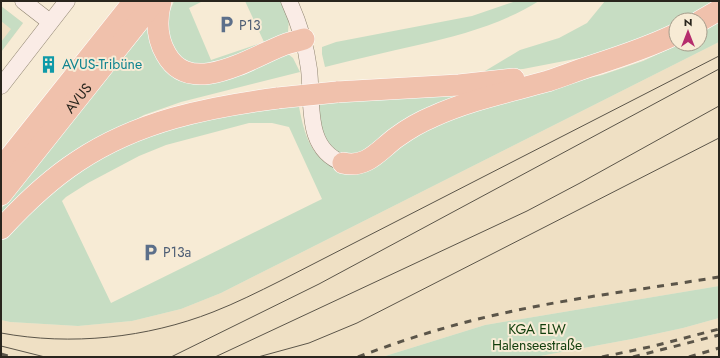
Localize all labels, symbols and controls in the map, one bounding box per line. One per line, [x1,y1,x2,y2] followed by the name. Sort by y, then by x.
[668,12,708,52] north arrow
[684,14,692,30] text: N
[216,15,236,35] parking icon: P13
[239,15,261,35] place label: P13
[39,54,59,74] building icon: AVUS-Tribüne
[62,54,142,74] place label: AVUS-Tribüne
[60,78,97,117] street label: AVUS
[140,242,160,262] parking icon: P13a
[163,242,191,262] place label: P13a
[492,319,582,355] park label: KGA ELW Halenseestraße

